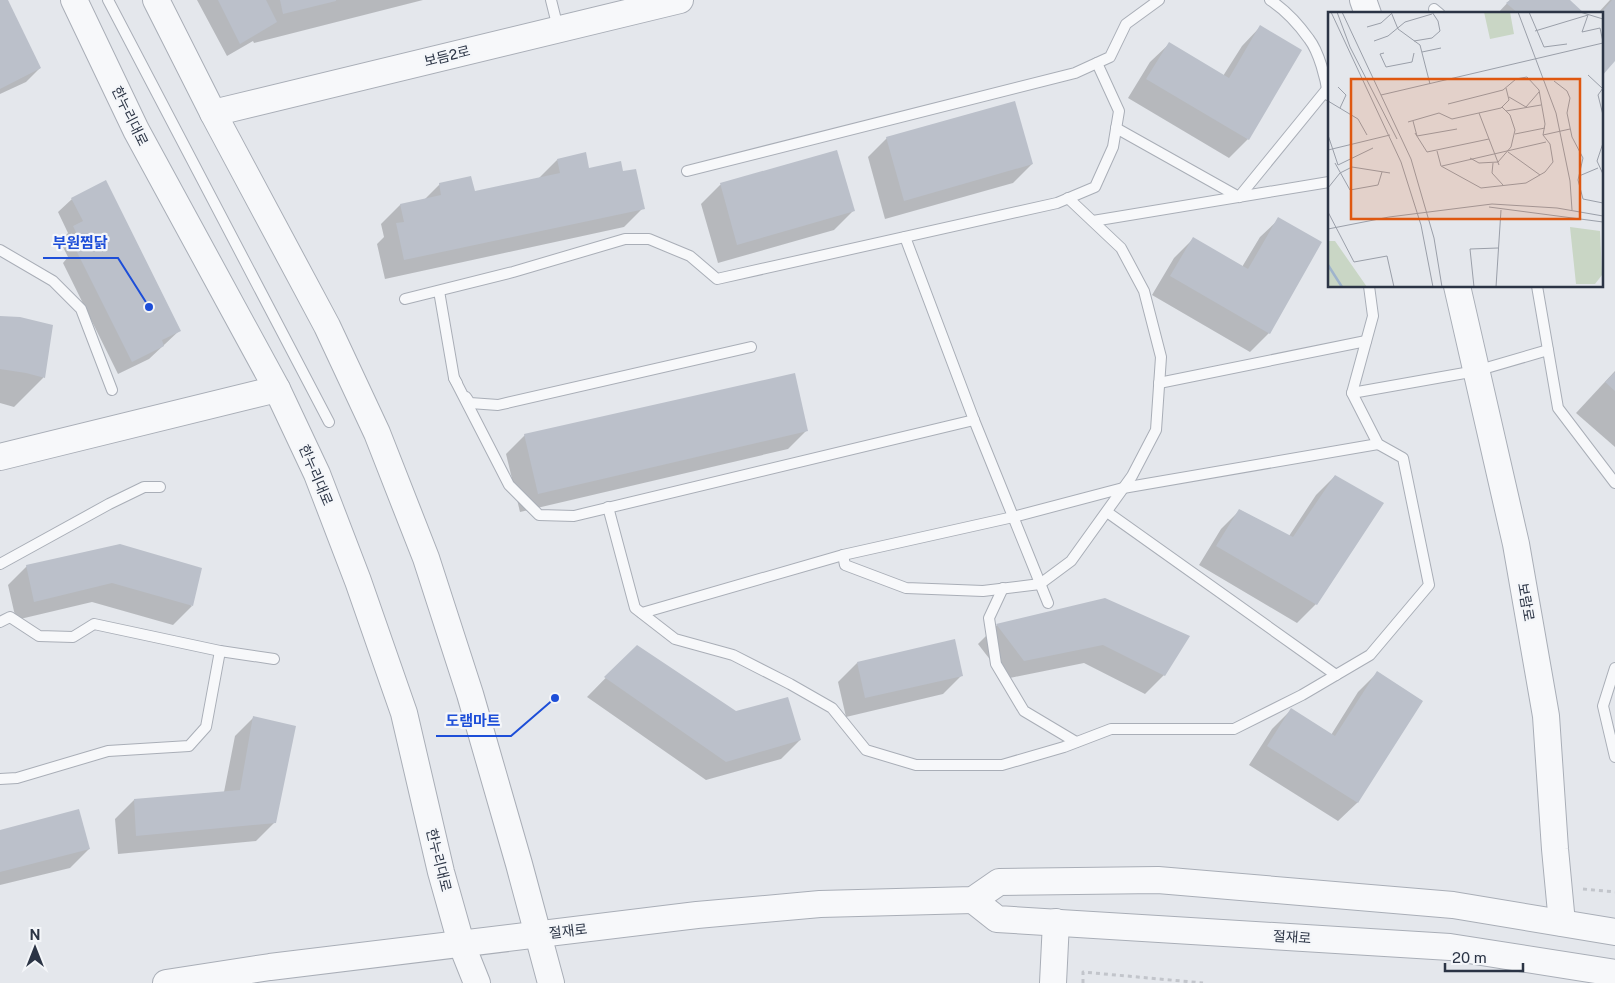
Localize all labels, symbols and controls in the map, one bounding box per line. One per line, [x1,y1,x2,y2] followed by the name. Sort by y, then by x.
[1328,12,1602,288] inset map
[422,43,472,69] street label: 보듬2로
[109,84,151,149] street label: 한누리대로
[43,228,118,258] callout: 부원찜닭
[52,234,108,251] text: 부원찜닭
[296,442,336,508] street label: 한누리대로
[1515,582,1537,623] street label: 보람로
[436,706,511,736] callout: 도램마트
[445,712,501,729] text: 도램마트
[423,827,455,893] street label: 한누리대로
[548,921,588,941] street label: 절재로
[10,923,60,973] north arrow
[30,927,40,943] text: N
[1272,928,1312,946] street label: 절재로
[1445,940,1522,972] scale bar
[1452,949,1487,966] text: 20 m

